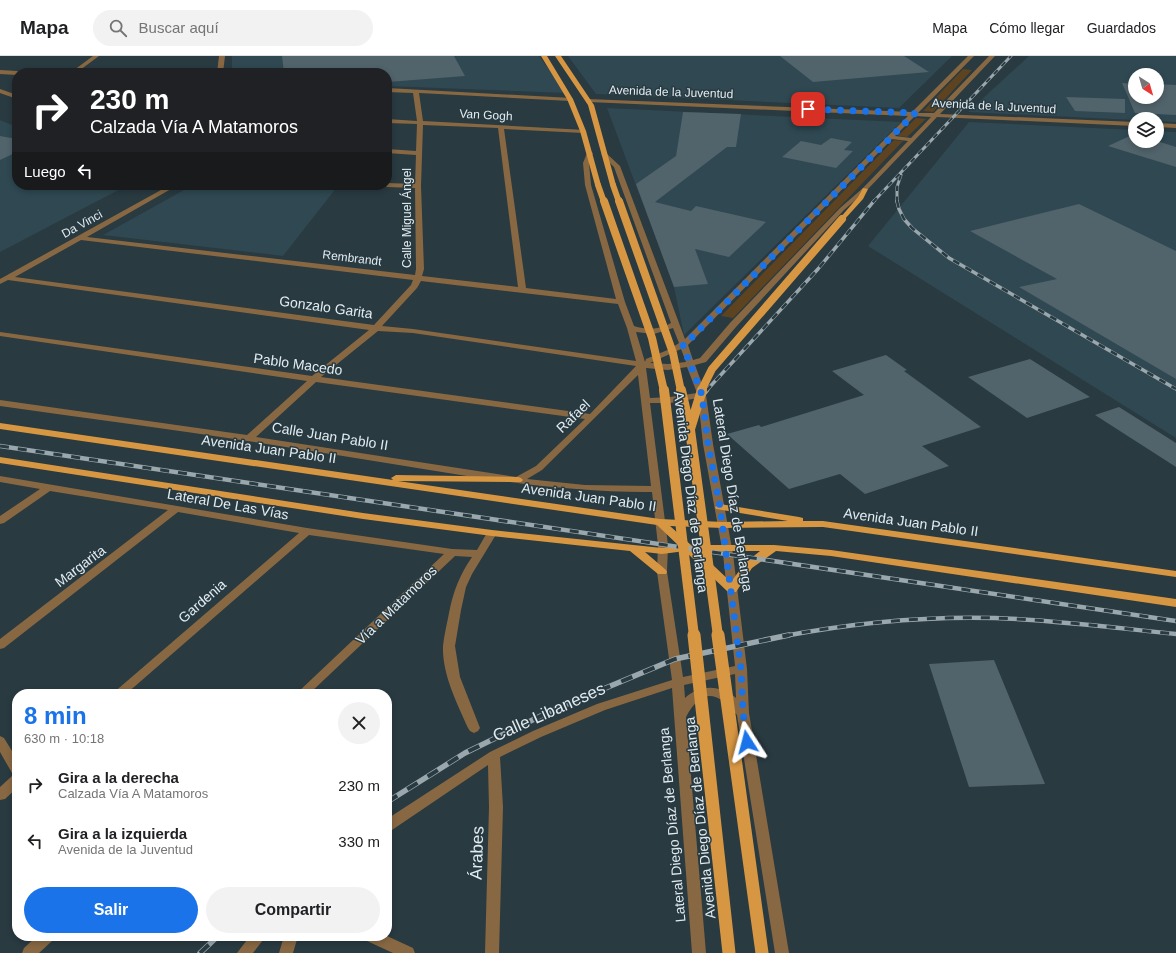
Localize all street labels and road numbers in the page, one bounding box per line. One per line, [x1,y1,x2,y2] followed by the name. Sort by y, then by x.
[609,83,733,101] street label: Avenida de la Juventud
[931,96,1057,116] street label: Avenida de la Juventud
[459,107,513,123] street label: Van Gogh
[399,168,414,268] street label: Calle Miguel Ángel
[59,207,105,241] street label: Da Vinci
[322,247,383,269] street label: Rembrandt
[278,293,374,322] street label: Gonzalo Garita
[253,350,344,378] street label: Pablo Macedo
[671,390,711,594] street label: Avenida Diego Díaz de Berlanga
[553,396,593,436] street label: Rafael
[710,397,756,593] street label: Lateral Diego Díaz de Berlanga
[271,419,389,453] street label: Calle Juan Pablo II
[201,432,337,466] street label: Avenida Juan Pablo II
[521,480,657,514] street label: Avenida Juan Pablo II
[166,485,290,523] street label: Lateral De Las Vías
[843,505,979,539] street label: Avenida Juan Pablo II
[52,542,109,590] street label: Margarita
[352,562,440,648] street label: Vía a Matamoros
[175,576,229,626] street label: Gardenia
[490,679,608,745] street label: Calle Libaneses
[681,716,719,920] street label: Avenida Diego Díaz de Berlanga
[655,727,688,923] street label: Lateral Diego Díaz de Berlanga
[467,826,487,880] street label: Árabes

